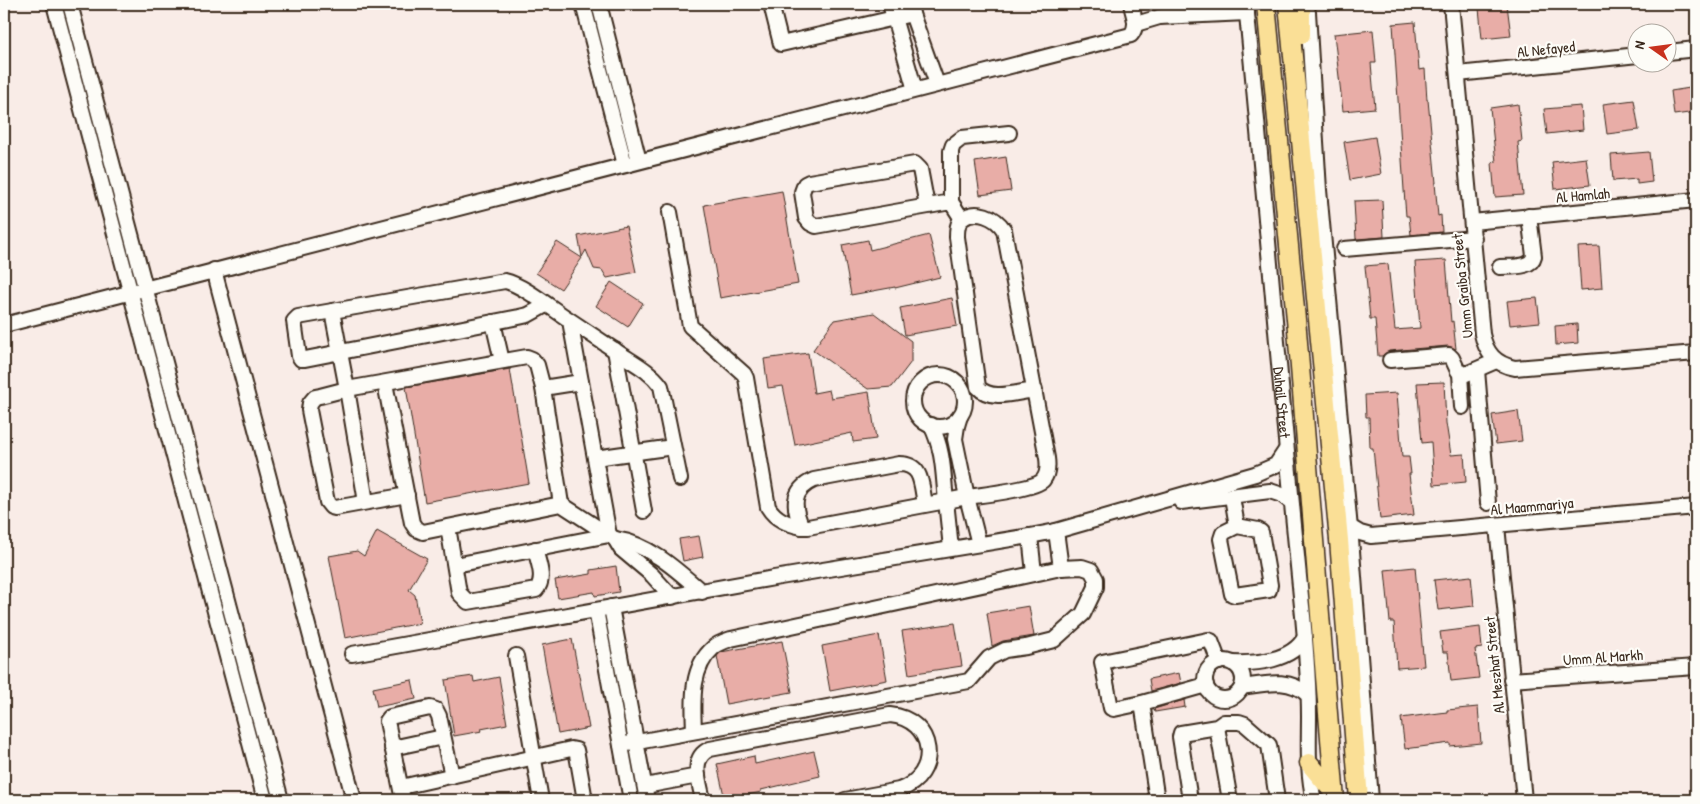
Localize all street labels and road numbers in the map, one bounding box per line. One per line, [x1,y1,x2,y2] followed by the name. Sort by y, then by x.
[1516,36,1576,62] street label: Al Nefayed
[1555,182,1611,208] street label: Al Hamlah
[1446,232,1478,339] street label: Umm Graiba Street
[1269,366,1296,440] street label: Duhail Street
[1490,492,1574,520] street label: Al Maammariya
[1478,615,1510,715] street label: Al Meszhat Street
[1562,644,1644,670] street label: Umm Al Markh

